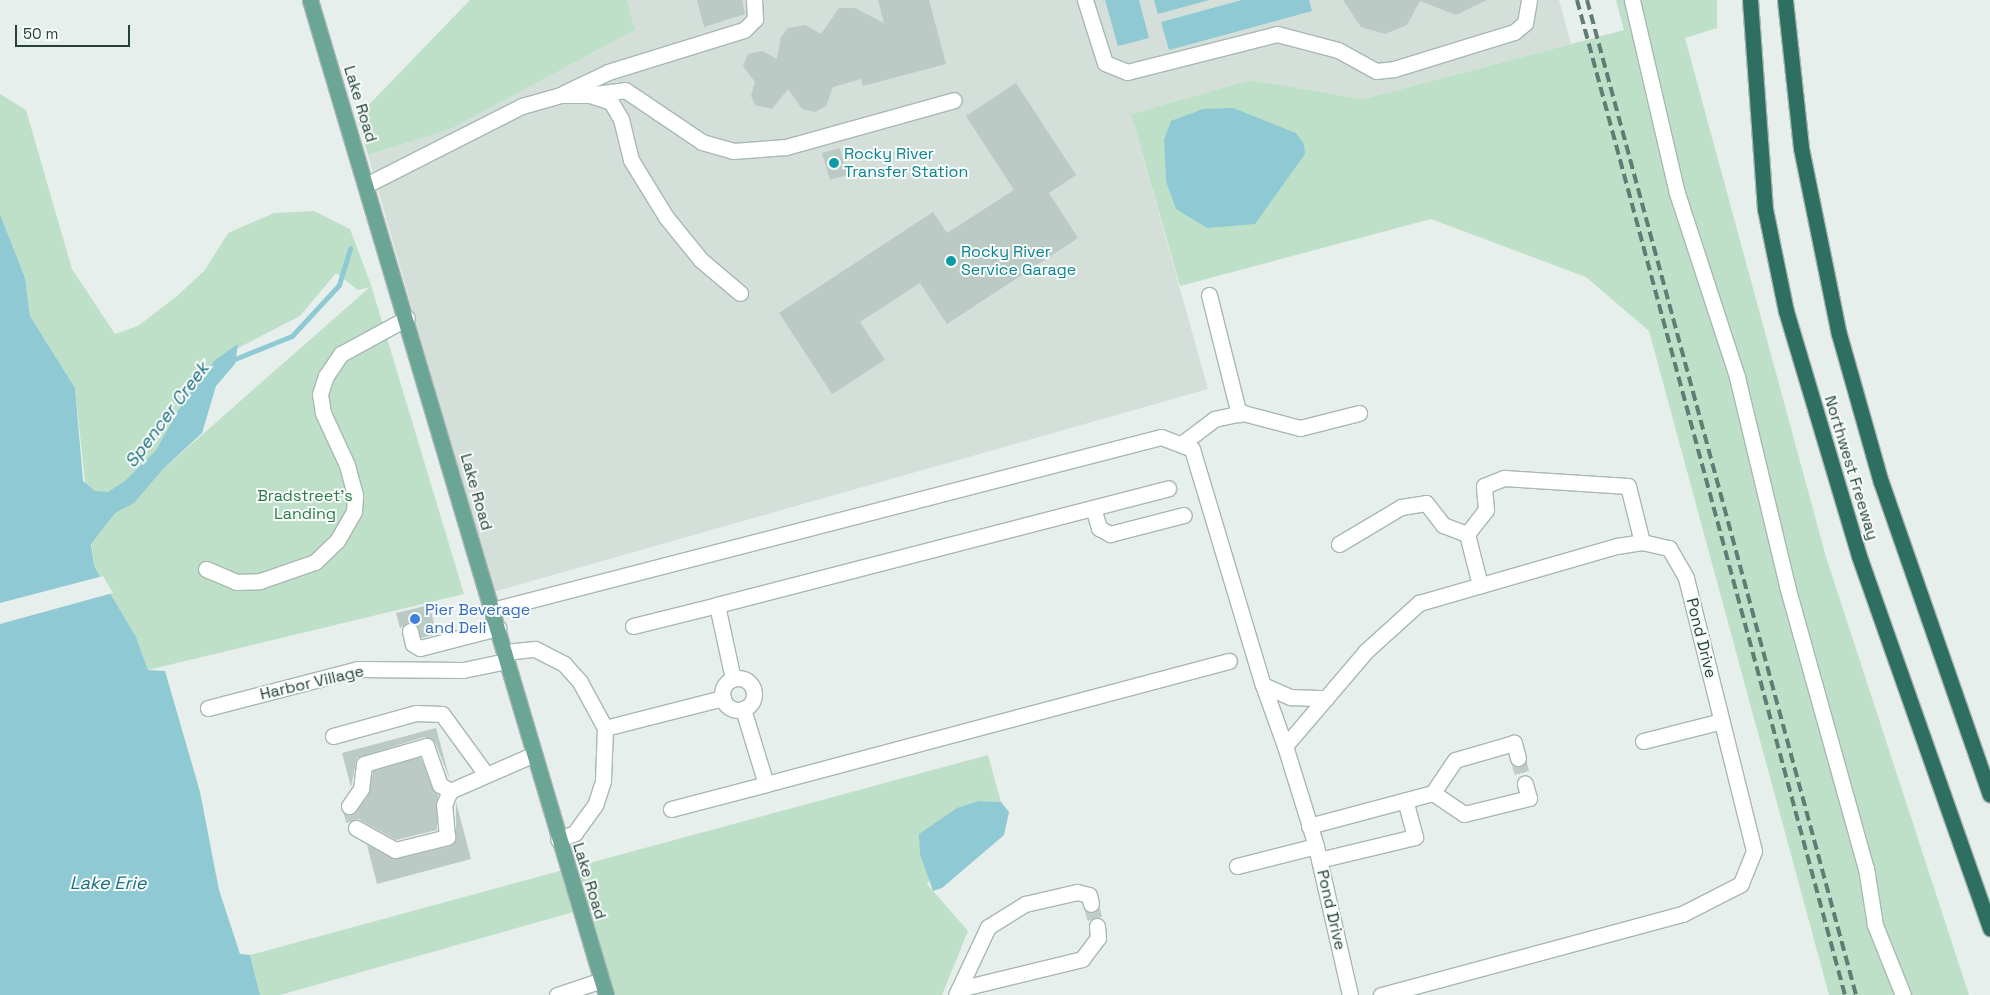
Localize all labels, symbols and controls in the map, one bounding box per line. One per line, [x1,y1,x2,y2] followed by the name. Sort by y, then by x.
[18,15,132,47] scale bar
[23,24,58,43] text: 50 m
[339,63,381,145] street label: Lake Road
[844,144,968,182] place label: Rocky River Transfer Station
[828,157,840,169] marker: Rocky River Transfer Station
[961,242,1076,280] place label: Rocky River Service Garage
[945,255,957,267] marker: Rocky River Service Garage
[120,358,214,472] water label: Spencer Creek
[1820,393,1882,543] street label: Northwest Freeway
[456,451,496,533] street label: Lake Road
[257,486,353,524] park label: Bradstreet's Landing
[1682,596,1720,680] street label: Pond Drive
[425,600,530,638] place label: Pier Beverage and Deli
[409,613,421,625] marker: Pier Beverage and Deli
[258,662,366,704] street label: Harbor Village
[568,840,610,922] street label: Lake Road
[1312,868,1350,952] street label: Pond Drive
[70,872,146,894] water label: Lake Erie

